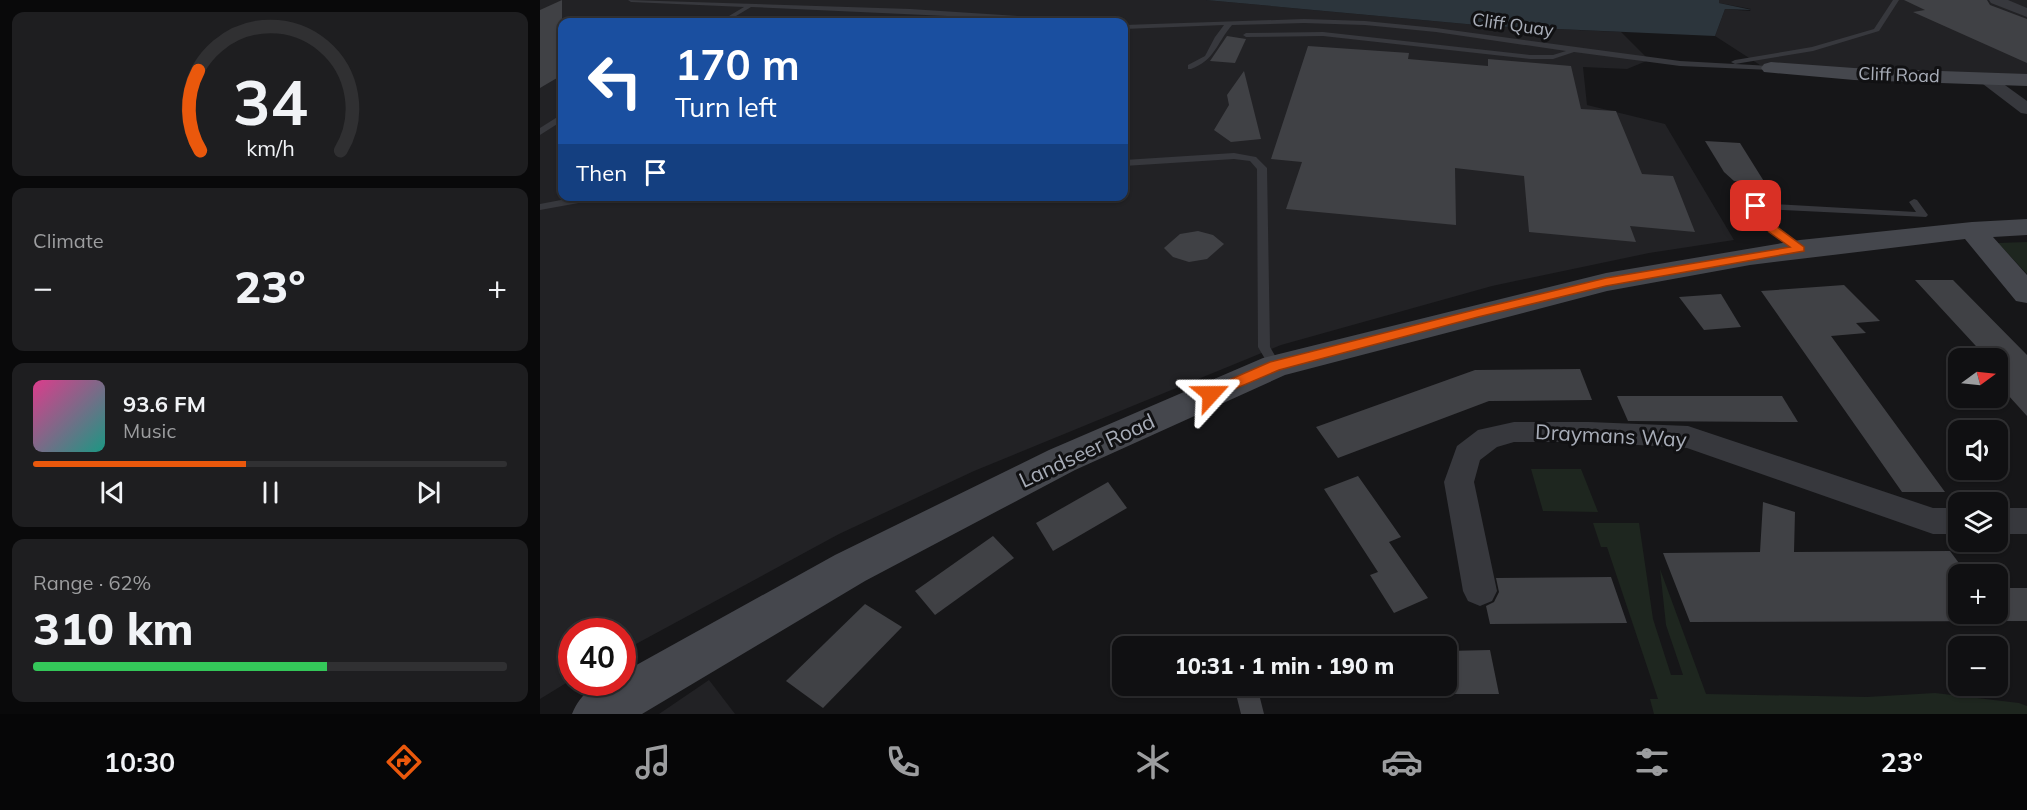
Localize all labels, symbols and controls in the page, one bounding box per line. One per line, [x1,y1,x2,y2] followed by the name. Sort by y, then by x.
[1471,7,1556,42] street label: Cliff Quay
[675,38,800,91] text: 170 m
[576,42,654,120] icon: left
[233,62,307,141] text: 34
[1858,62,1940,87] street label: Cliff Road
[675,90,777,124] text: Turn left
[246,134,294,161] text: km/h
[639,156,672,189] icon: arrive
[576,159,627,187] text: Then
[1730,180,1781,231] pin
[1739,189,1772,222] icon: arrive
[33,228,104,253] text: Climate
[234,258,306,314] text: 23°
[33,266,53,307] text: −
[487,266,507,307] text: +
[1948,348,2008,408] north arrow
[1948,348,2008,696] map controls
[1179,362,1243,426] position arrow
[123,390,206,418] text: 93.6 FM
[1015,407,1159,493] street label: Landseer Road
[123,418,176,443] text: Music
[1535,418,1688,452] street label: Draymans Way
[1948,420,2008,480] button: sound
[96,476,129,509] icon: previous
[254,476,287,509] icon: pause
[412,476,445,509] icon: next
[1948,492,2008,552] button: layers
[1948,564,2008,624] button: +
[33,570,151,595] text: Range · 62%
[33,600,194,656] text: 310 km
[558,618,636,696] speed limit sign: 40
[1948,636,2008,696] button: −
[1175,652,1394,680] text: 10:31 · 1 min · 190 m
[383,741,425,783] icon: directions
[632,741,674,783] icon: music
[882,741,924,783] icon: phone
[1132,741,1174,783] icon: climate
[1381,741,1423,783] icon: car
[1631,741,1673,783] icon: filters
[104,745,175,779] text: 10:30
[1880,745,1923,779] text: 23°

